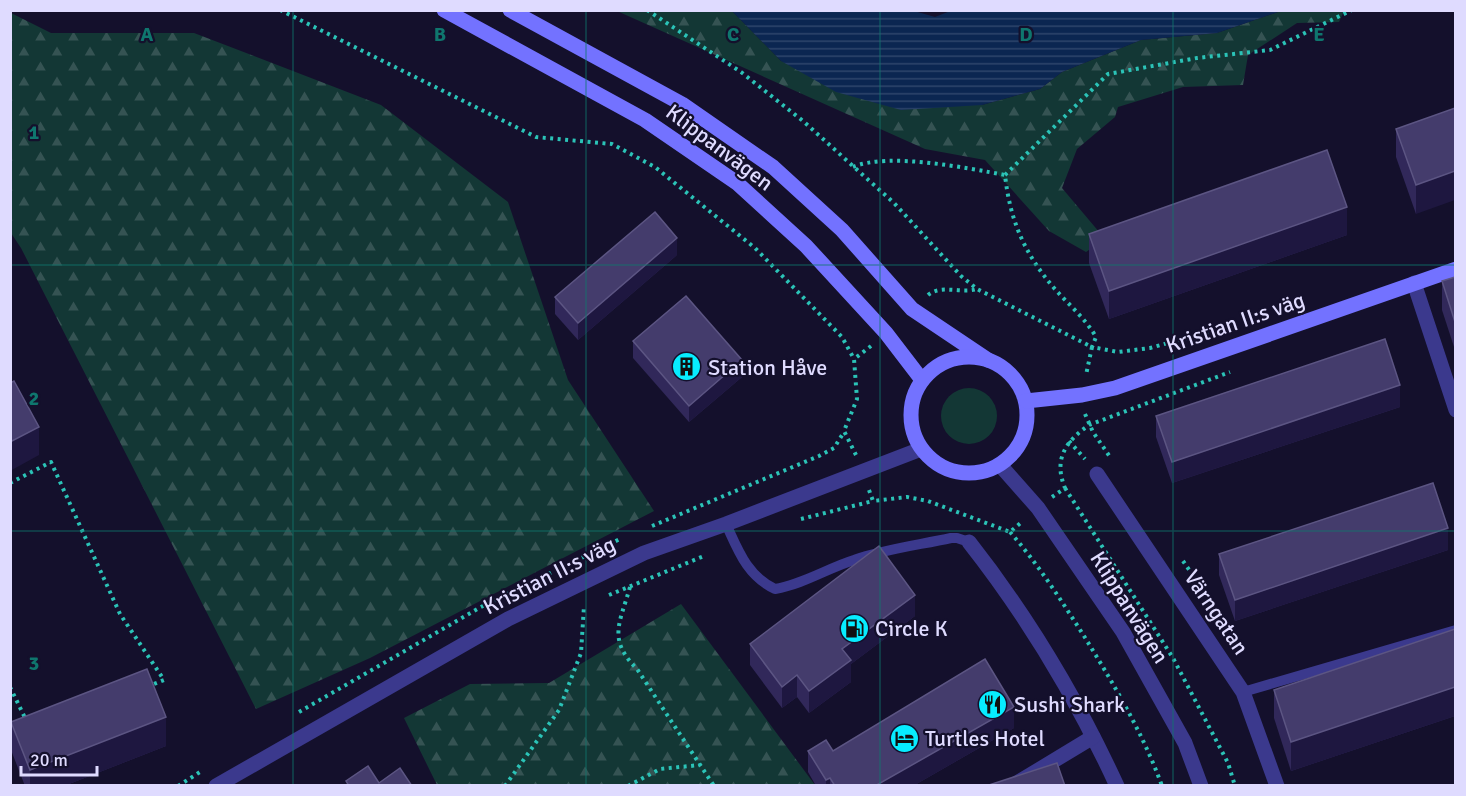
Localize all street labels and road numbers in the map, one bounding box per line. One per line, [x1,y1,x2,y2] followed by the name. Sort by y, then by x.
[661,98,779,196] street label: Klippanvägen
[1162,286,1308,359] street label: Kristian II:s väg
[479,531,620,620] street label: Kristian II:s väg
[1084,546,1175,668] street label: Klippanvägen
[1178,565,1255,660] street label: Värngatan

